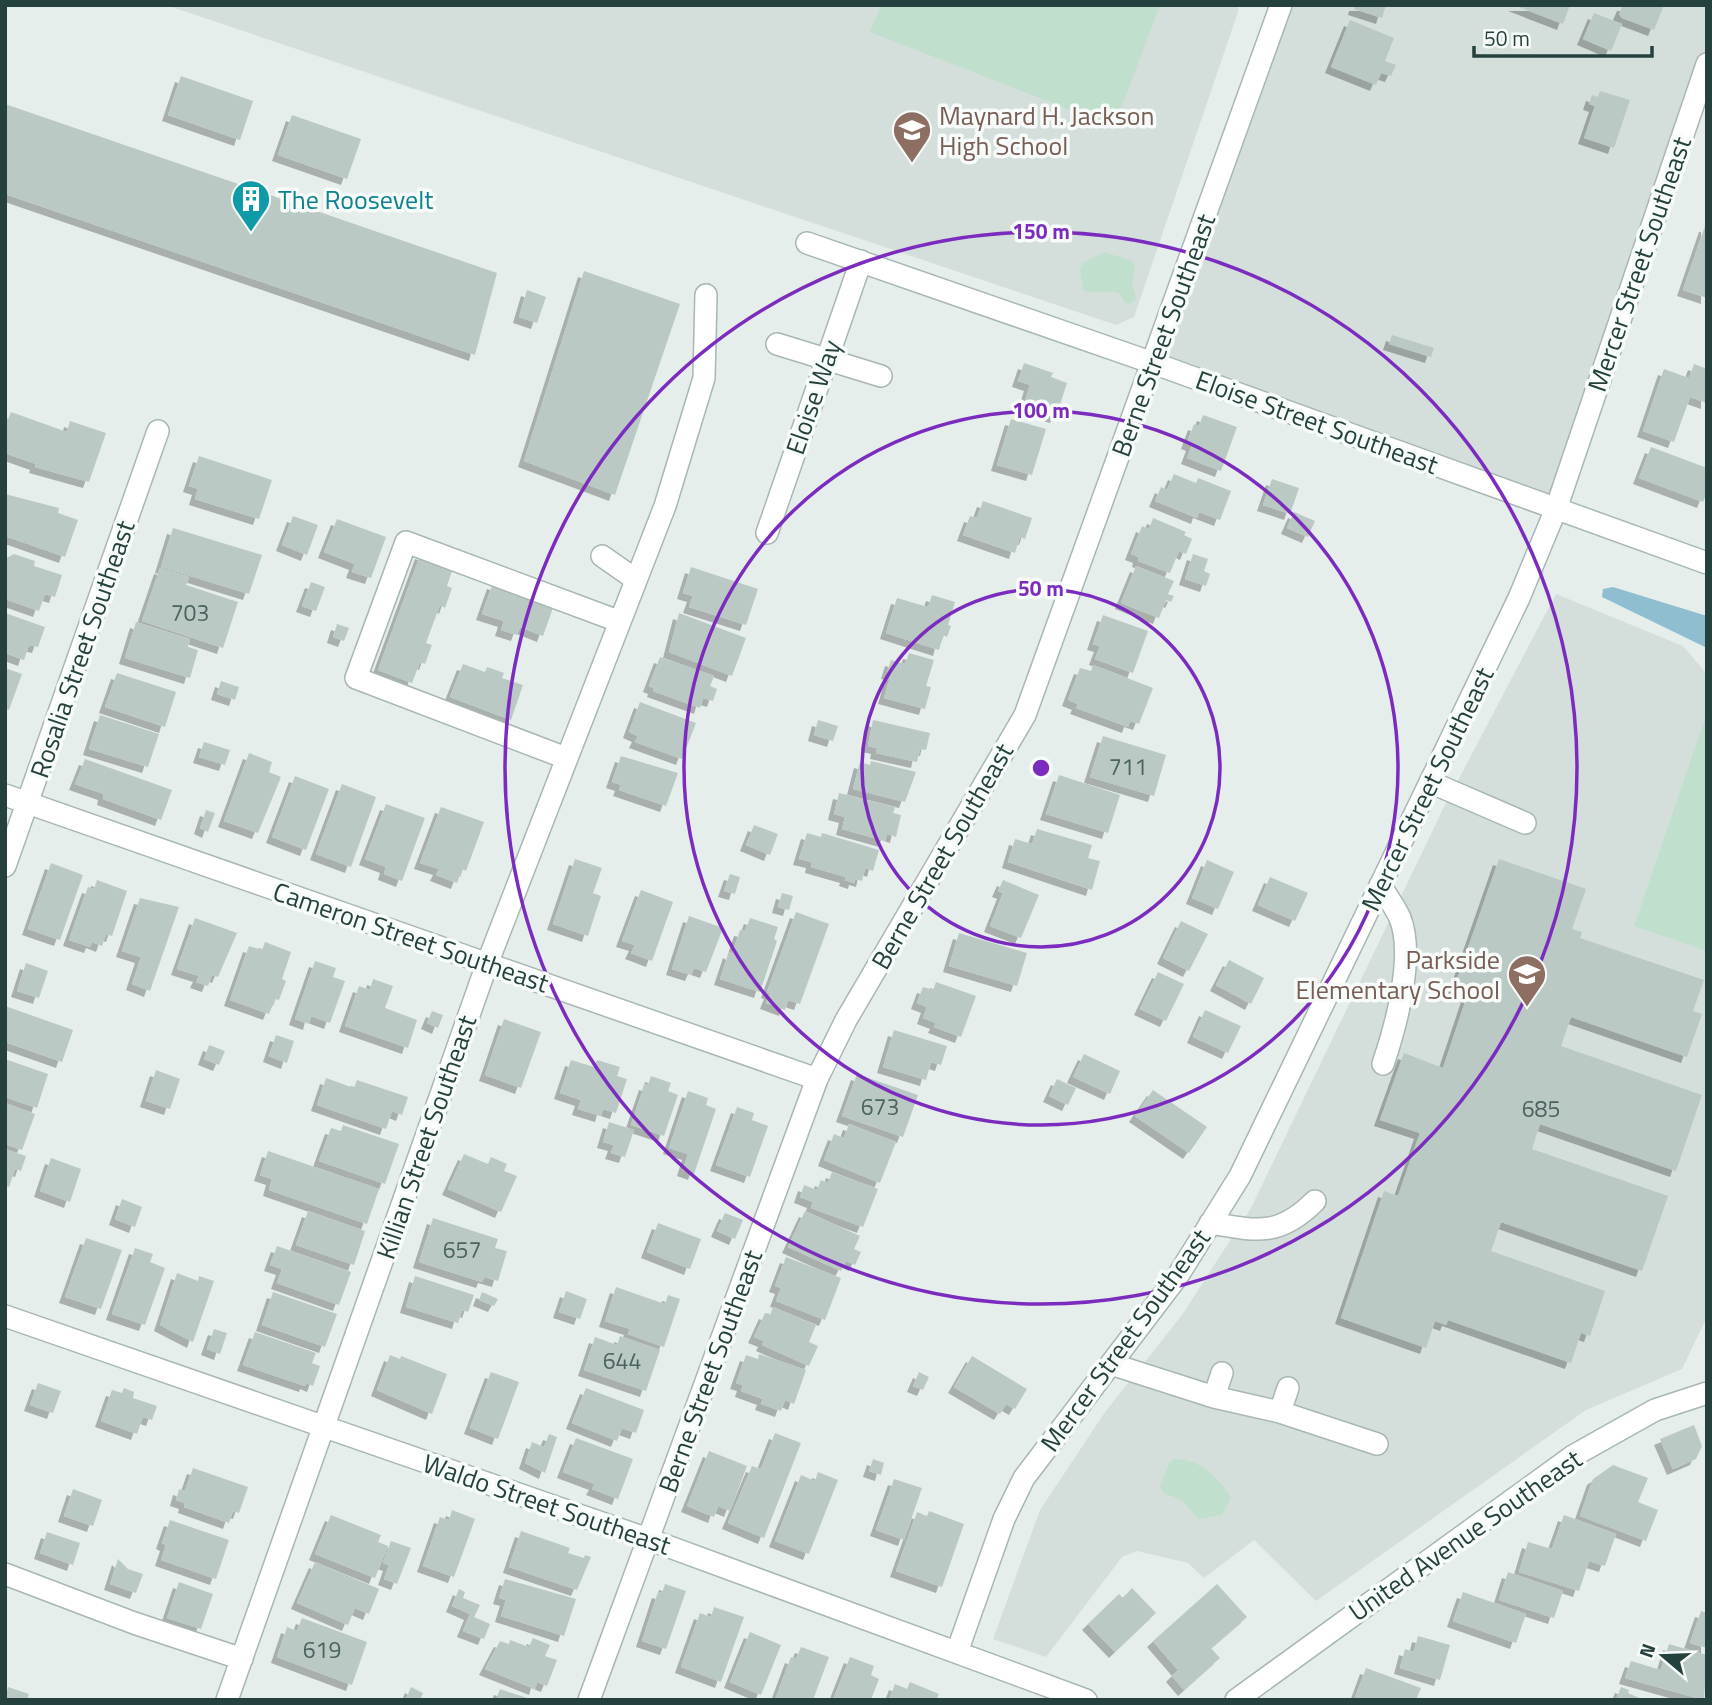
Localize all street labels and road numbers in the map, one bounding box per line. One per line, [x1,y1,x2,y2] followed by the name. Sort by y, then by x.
[1577,131,1701,397] street label: Mercer Street Southeast
[1101,208,1225,462] street label: Berne Street Southeast
[775,334,851,460] street label: Eloise Way
[1190,360,1444,484] street label: Eloise Street Southeast
[20,515,144,783] street label: Rosalia Street Southeast
[1351,660,1503,918] street label: Mercer Street Southeast
[861,735,1023,977] street label: Berne Street Southeast
[268,872,554,1002] street label: Cameron Street Southeast
[366,1010,486,1264] street label: Killian Street Southeast
[1031,1220,1219,1460] street label: Mercer Street Southeast
[648,1244,772,1498] street label: Berne Street Southeast
[1340,1440,1590,1630] street label: United Avenue Southeast
[418,1443,676,1565] street label: Waldo Street Southeast

